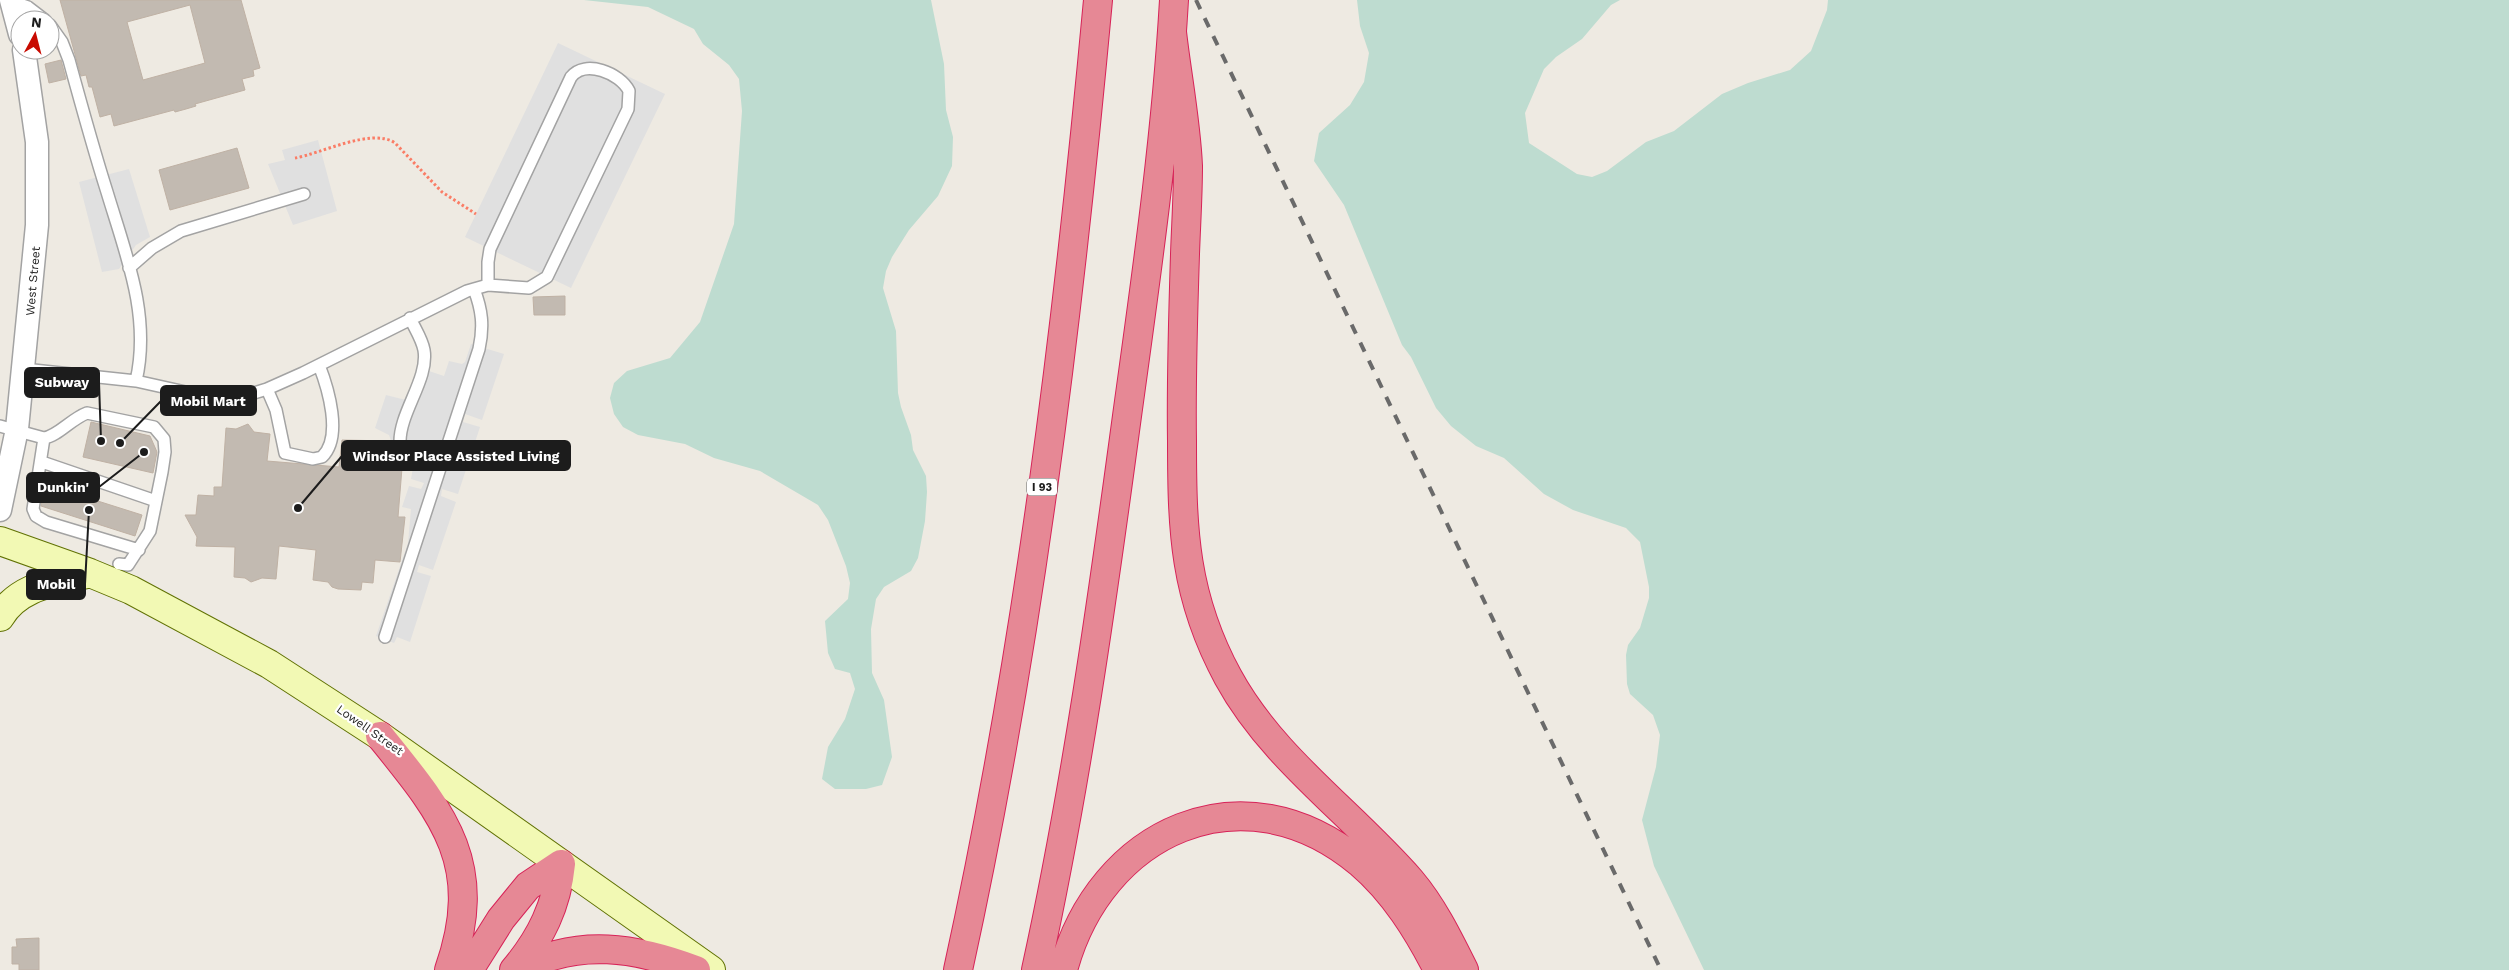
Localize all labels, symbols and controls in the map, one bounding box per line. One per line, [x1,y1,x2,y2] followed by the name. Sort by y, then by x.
[10,10,60,60] north arrow
[30,14,43,31] text: N
[23,246,43,316] street label: West Street
[25,368,99,397] callout: Subway
[35,374,89,390] text: Subway
[161,386,256,415] callout: Mobil Mart
[170,393,246,409] text: Mobil Mart
[342,441,570,470] callout: Windsor Place Assisted Living
[353,448,560,464] text: Windsor Place Assisted Living
[27,473,99,502] callout: Dunkin'
[1027,478,1057,496] road number: I 93
[37,479,89,495] text: Dunkin'
[27,570,85,599] callout: Mobil
[37,576,76,592] text: Mobil
[334,702,406,758] street label: Lowell Street

